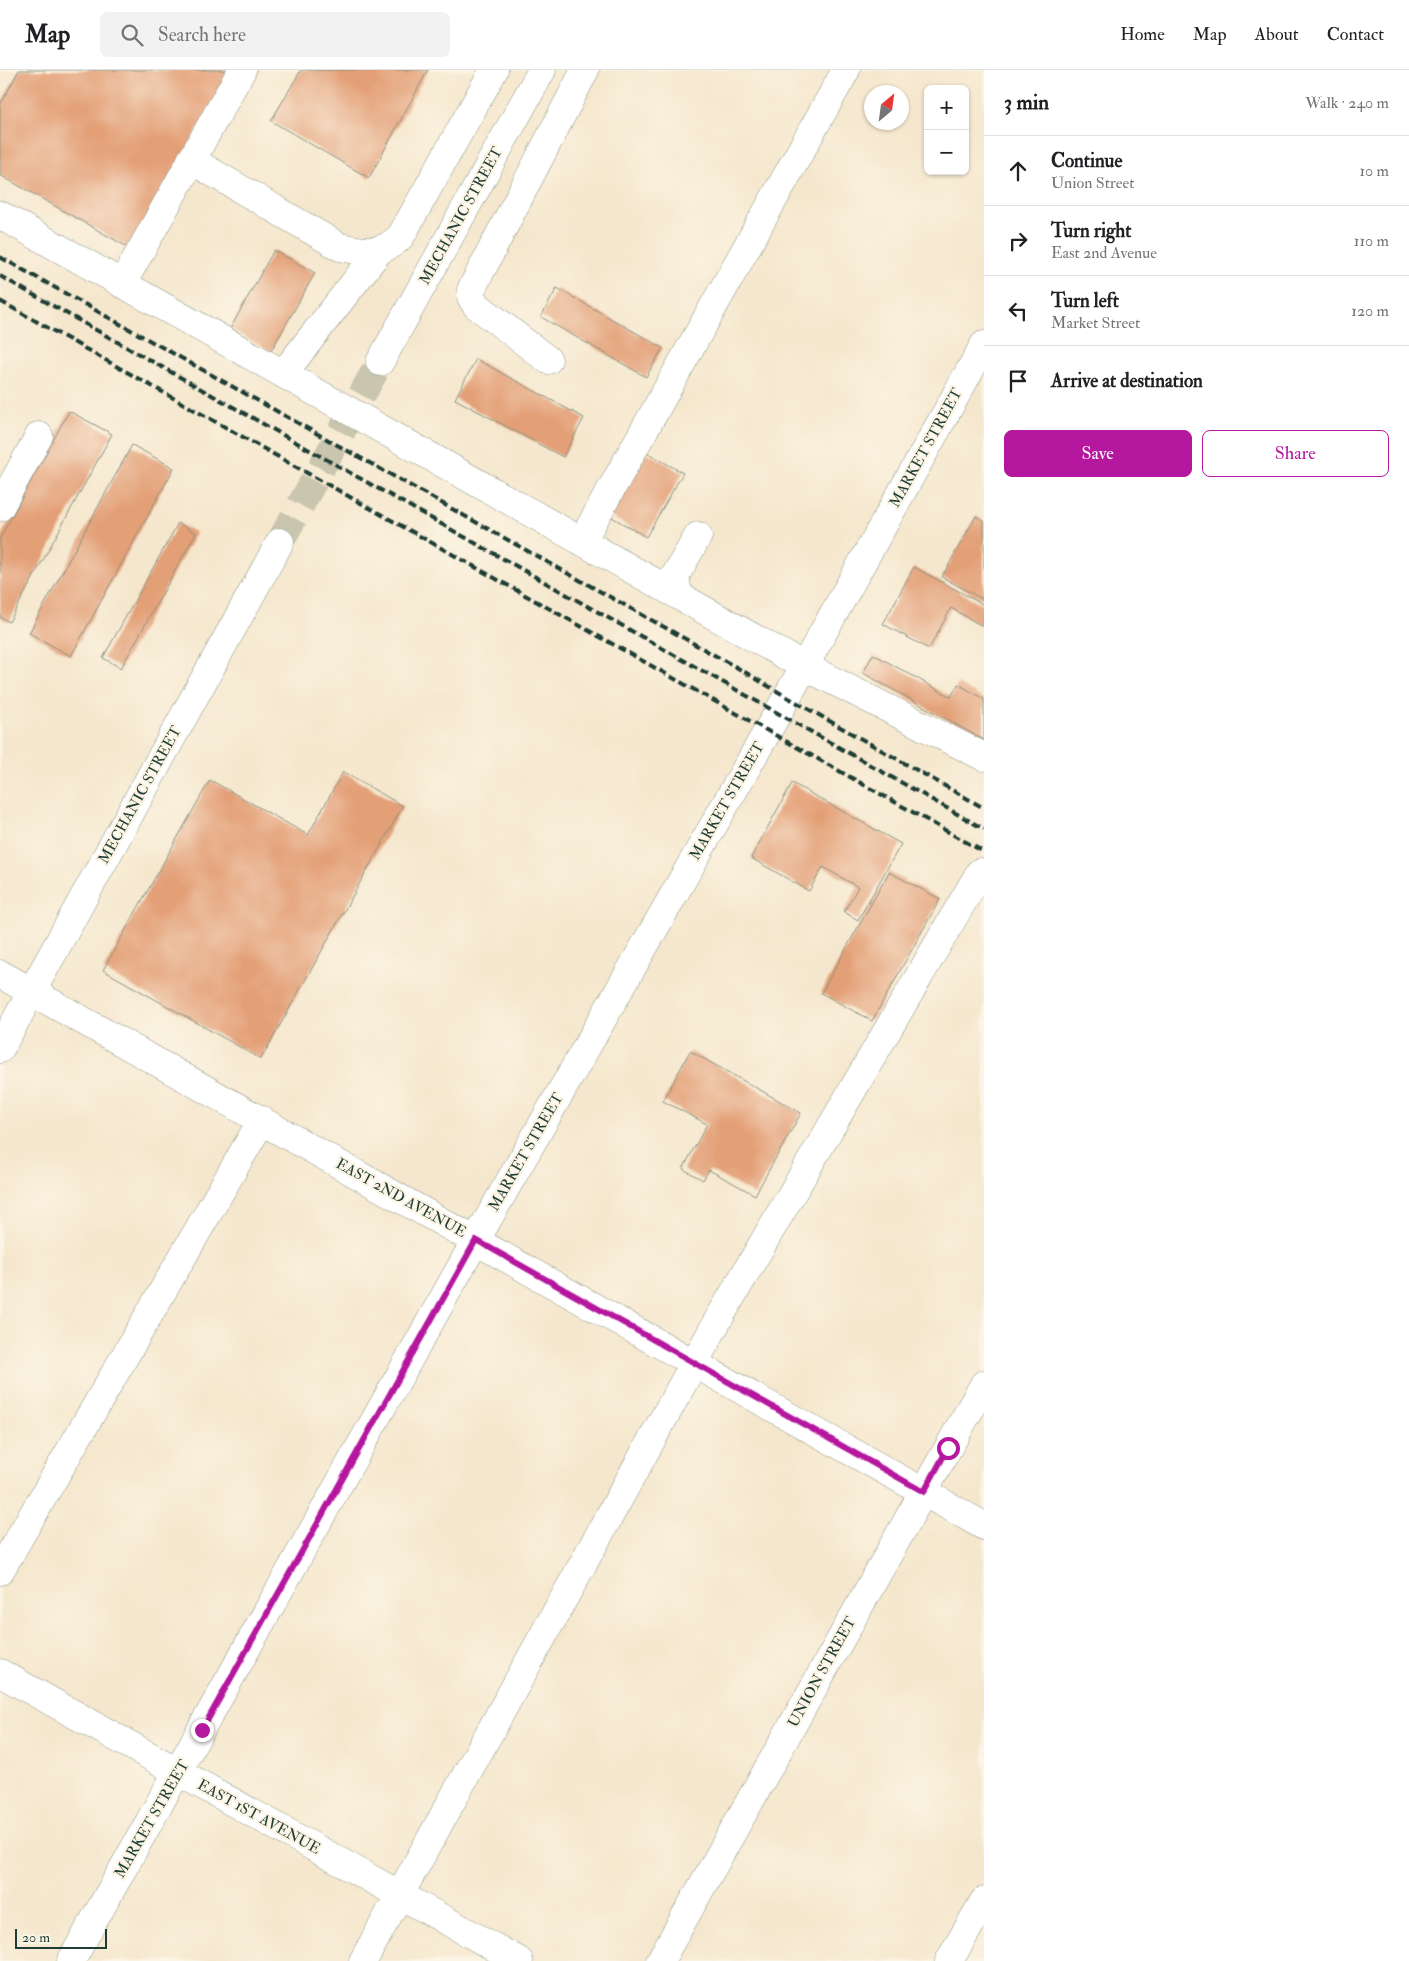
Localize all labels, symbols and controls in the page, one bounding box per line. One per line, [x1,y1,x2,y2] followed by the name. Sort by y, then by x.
[100,12,450,57] search box
[25,19,70,50] text: Map
[118,21,146,49] icon: search
[158,23,246,47] text: Search here
[1120,23,1165,46] text: Home
[1193,23,1227,46] text: Map
[1255,23,1299,46] text: About
[1327,23,1384,46] text: Contact
[864,85,909,130] north arrow
[924,85,969,175] map controls
[924,85,969,130] button: +
[1004,89,1049,116] text: 3 min
[1305,93,1389,113] text: Walk · 240 m
[924,130,969,175] button: −
[415,144,507,288] street label: MECHANIC STREET
[1051,149,1122,173] text: Continue
[1004,157,1032,185] icon: ahead
[1359,161,1389,181] text: 10 m
[1051,173,1134,193] text: Union Street
[1051,219,1131,243] text: Turn right
[1004,227,1032,255] icon: right
[1354,231,1389,251] text: 110 m
[1051,243,1157,263] text: East 2nd Avenue
[1051,289,1119,313] text: Turn left
[1004,297,1032,325] icon: left
[1351,301,1389,321] text: 120 m
[1051,313,1140,333] text: Market Street
[1004,367,1032,395] icon: arrive
[1051,369,1203,393] text: Arrive at destination
[885,385,967,511] street label: MARKET STREET
[1004,430,1192,477] button: Save
[1202,430,1389,477] button: Share
[94,723,186,867] street label: MECHANIC STREET
[685,739,769,863] street label: MARKET STREET
[484,1090,568,1214] street label: MARKET STREET
[332,1154,470,1242] street label: EAST 2ND AVENUE
[937,1437,960,1460] route start
[784,1613,860,1731] street label: UNION STREET
[191,1719,214,1742] route end
[110,1757,194,1881] street label: MARKET STREET
[194,1775,324,1859] street label: EAST 1ST AVENUE
[15,1926,108,1949] scale bar
[22,1929,50,1946] text: 20 m

